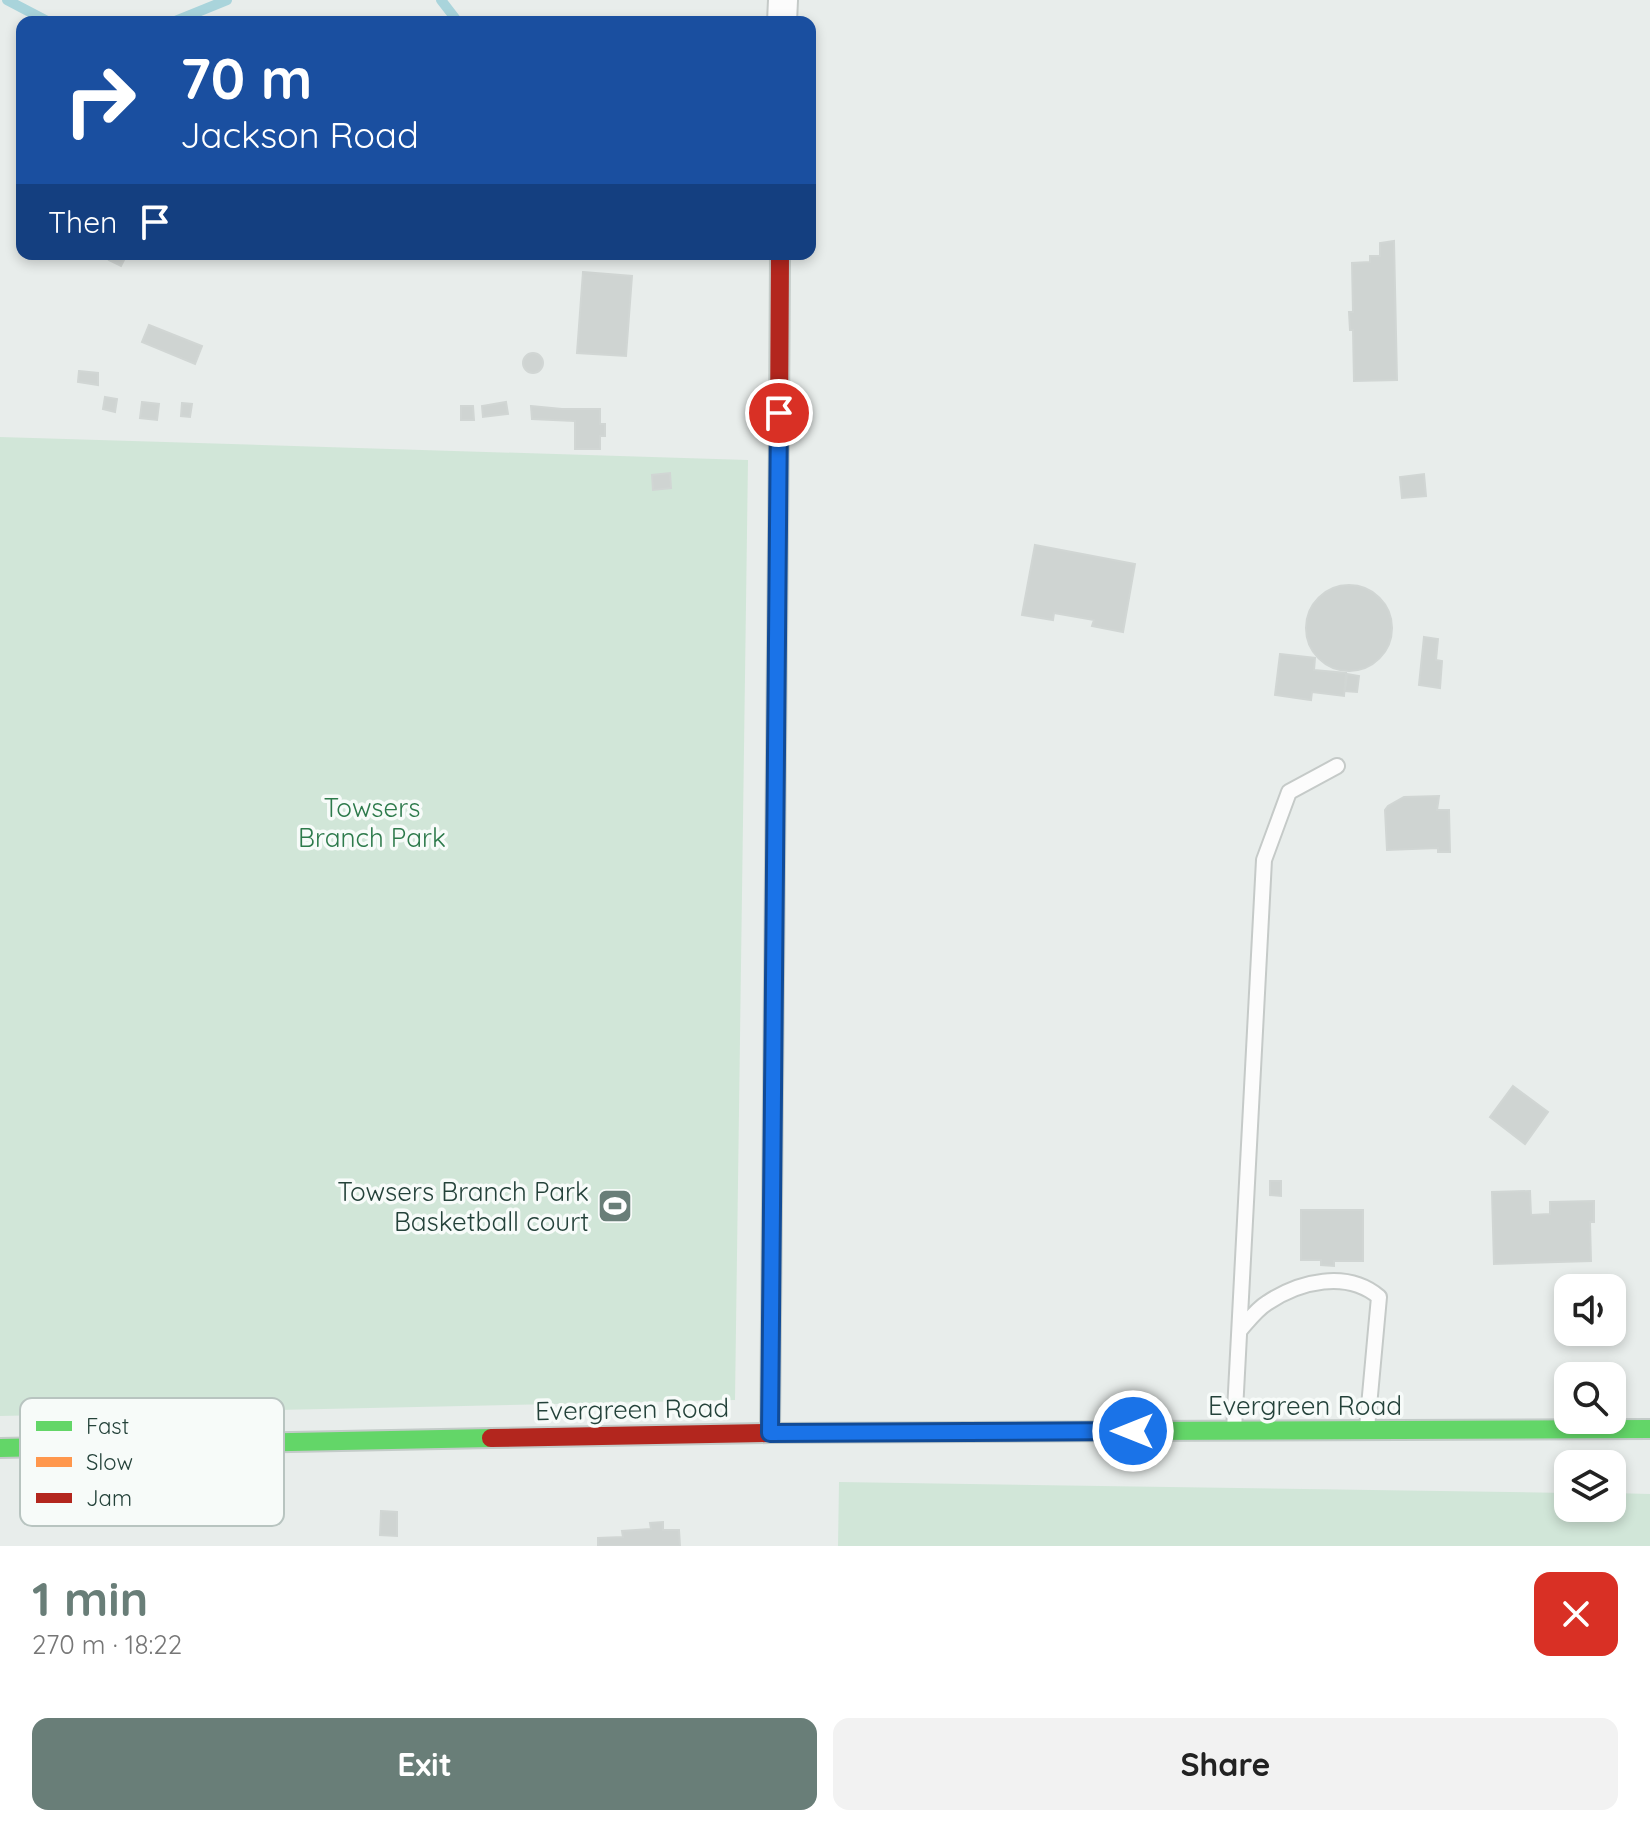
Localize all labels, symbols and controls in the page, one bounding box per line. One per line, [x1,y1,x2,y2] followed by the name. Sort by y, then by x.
[180,43,312,113] text: 70 m
[48,48,152,152] icon: right
[180,112,419,157] text: Jackson Road
[133,200,177,244] icon: arrive
[48,203,117,241] text: Then
[745,379,813,447] pin
[757,391,801,435] icon: arrive
[298,791,446,854] park label: Towsers Branch Park
[337,1175,589,1238] place label: Towsers Branch Park Basketball court
[596,1187,634,1225] sports icon: Towsers Branch Park Basketball court
[1554,1274,1626,1522] map controls
[1554,1274,1626,1346] button: sound
[1554,1362,1626,1434] button: search
[1091,1389,1175,1473] position arrow
[1208,1389,1402,1422] street label: Evergreen Road
[535,1391,729,1427] street label: Evergreen Road
[20,1398,284,1526] legend
[86,1412,129,1440] text: Fast
[86,1448,133,1476] text: Slow
[1554,1450,1626,1522] button: layers
[86,1484,132,1512] text: Jam
[32,1568,148,1628] text: 1 min
[1534,1572,1618,1656] button: close
[32,1628,182,1661] text: 270 m · 18:22
[32,1718,817,1810] button: Exit
[833,1718,1618,1810] button: Share

